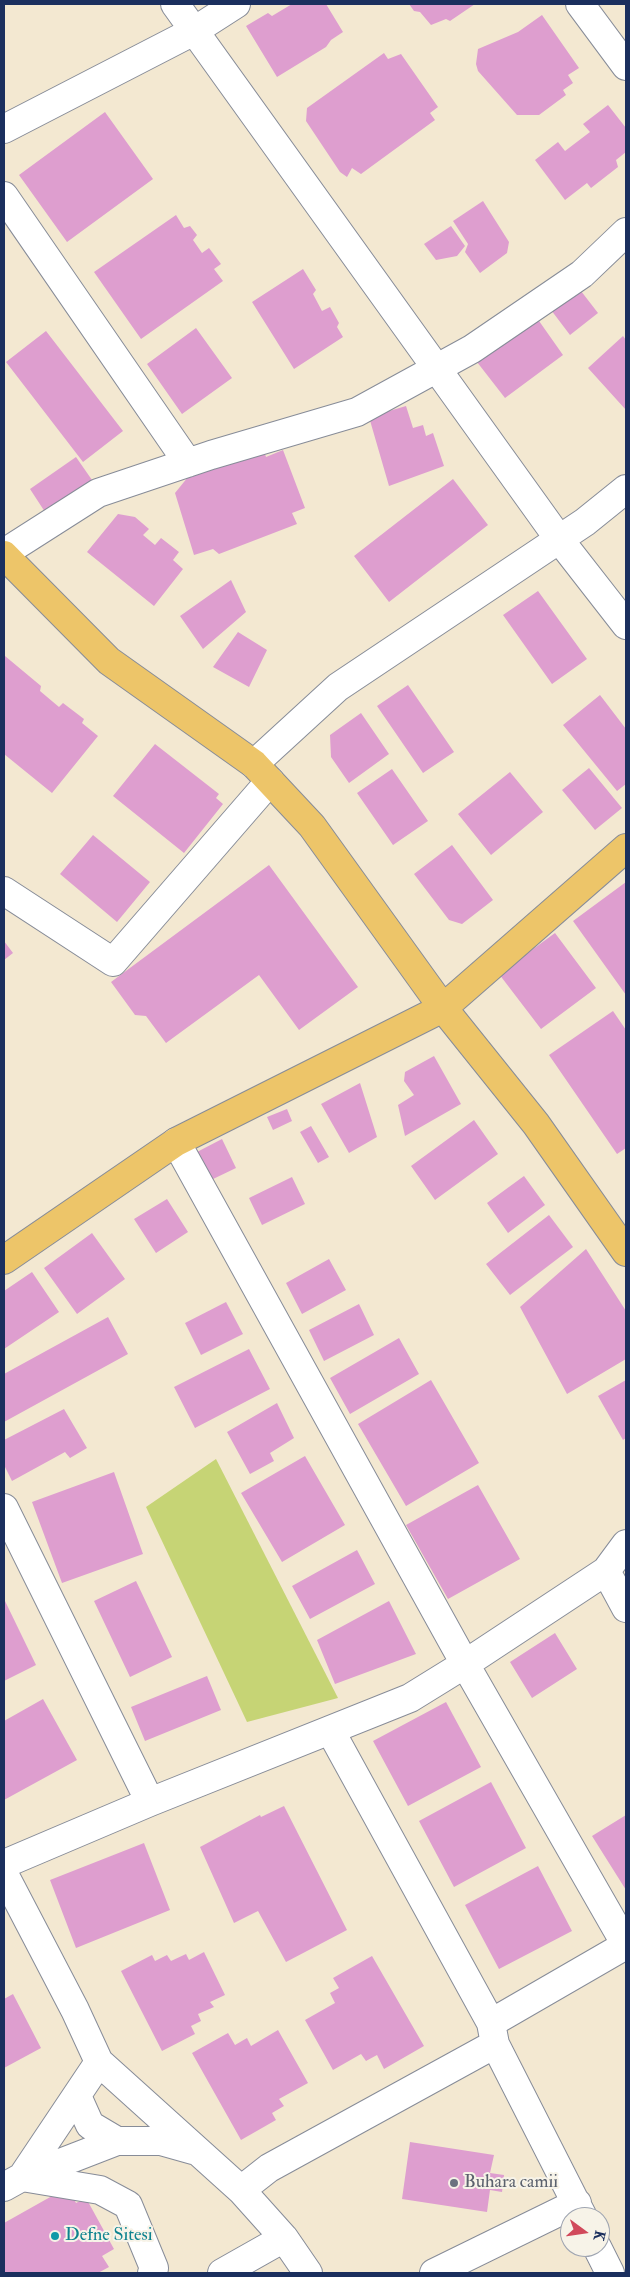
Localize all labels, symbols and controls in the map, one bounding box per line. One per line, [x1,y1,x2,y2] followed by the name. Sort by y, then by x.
[464,2172,558,2194] place label: Buhara camii
[448,2177,460,2189] marker: Buhara camii
[560,2207,610,2257] north arrow
[65,2225,153,2247] place label: Defne Sitesi
[590,2229,609,2242] text: K
[49,2230,61,2242] marker: Defne Sitesi

